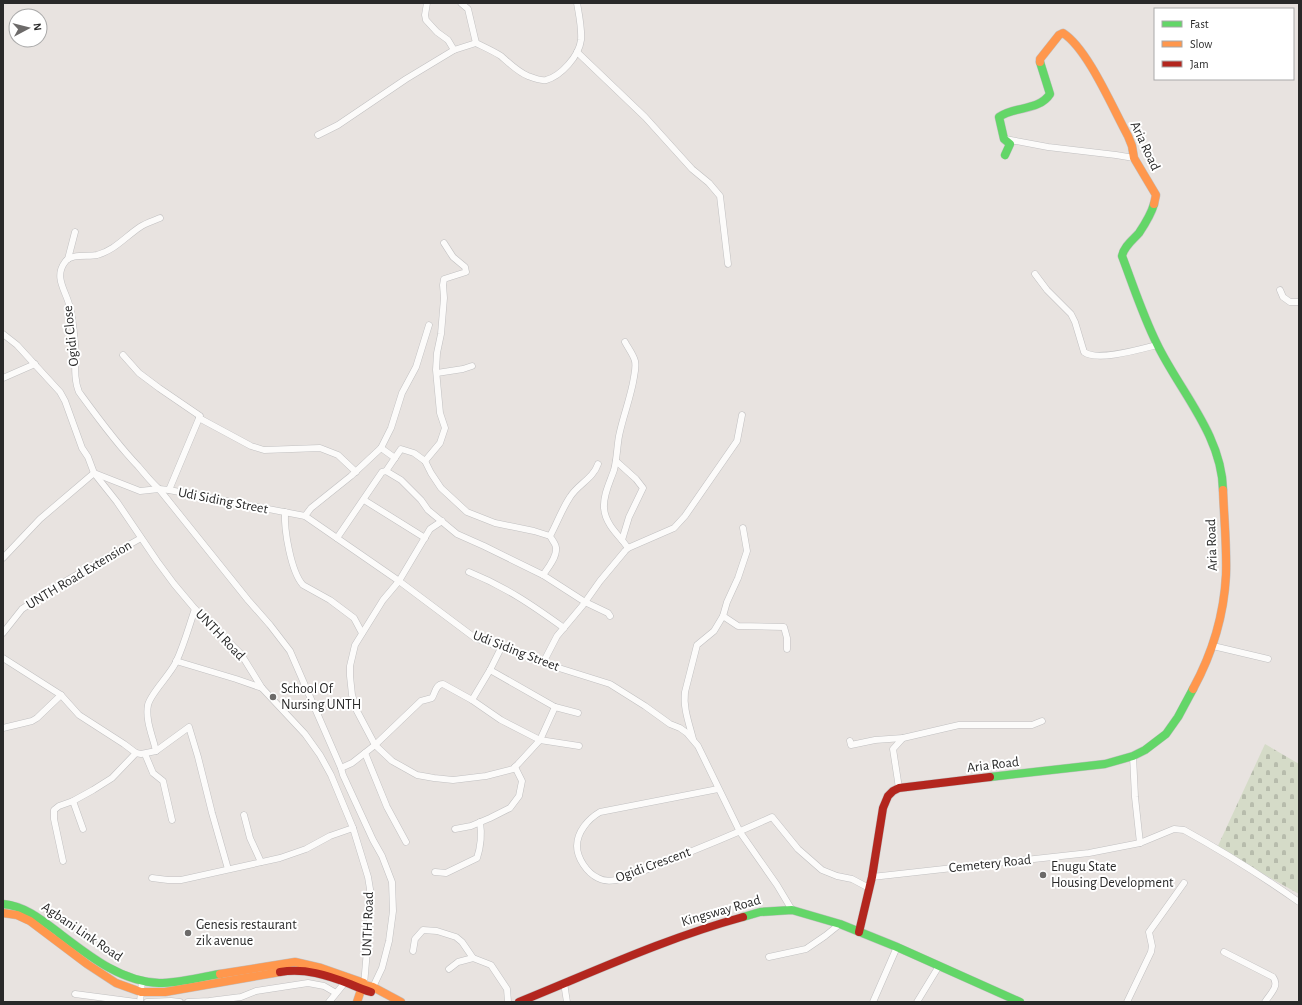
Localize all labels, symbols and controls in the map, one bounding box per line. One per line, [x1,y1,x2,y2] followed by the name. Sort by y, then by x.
[8,8,48,48] north arrow
[1154,8,1294,80] legend
[1190,18,1209,30] text: Fast
[32,22,43,31] text: N
[1190,38,1212,50] text: Slow
[1190,58,1209,70] text: Jam
[1128,119,1162,173] street label: Aria Road
[61,305,81,367] street label: Ogidi Close
[177,485,270,517] street label: Udi Siding Street
[1204,519,1220,571] street label: Aria Road
[24,538,134,612] street label: UNTH Road Extension
[192,607,248,663] street label: UNTH Road
[471,628,562,674] street label: Udi Siding Street
[281,682,361,712] place label: School Of Nursing UNTH
[268,692,278,702] marker: School Of Nursing UNTH
[966,755,1020,775] street label: Aria Road
[614,845,693,885] street label: Ogidi Crescent
[948,853,1032,875] street label: Cemetery Road
[1051,860,1174,890] place label: Enugu State Housing Development
[1038,870,1048,880] marker: Enugu State Housing Development
[360,891,376,957] street label: UNTH Road
[680,893,762,929] street label: Kingsway Road
[39,900,125,964] street label: Agbani Link Road
[196,918,297,948] place label: Genesis restaurant zik avenue
[183,928,193,938] marker: Genesis restaurant zik avenue

